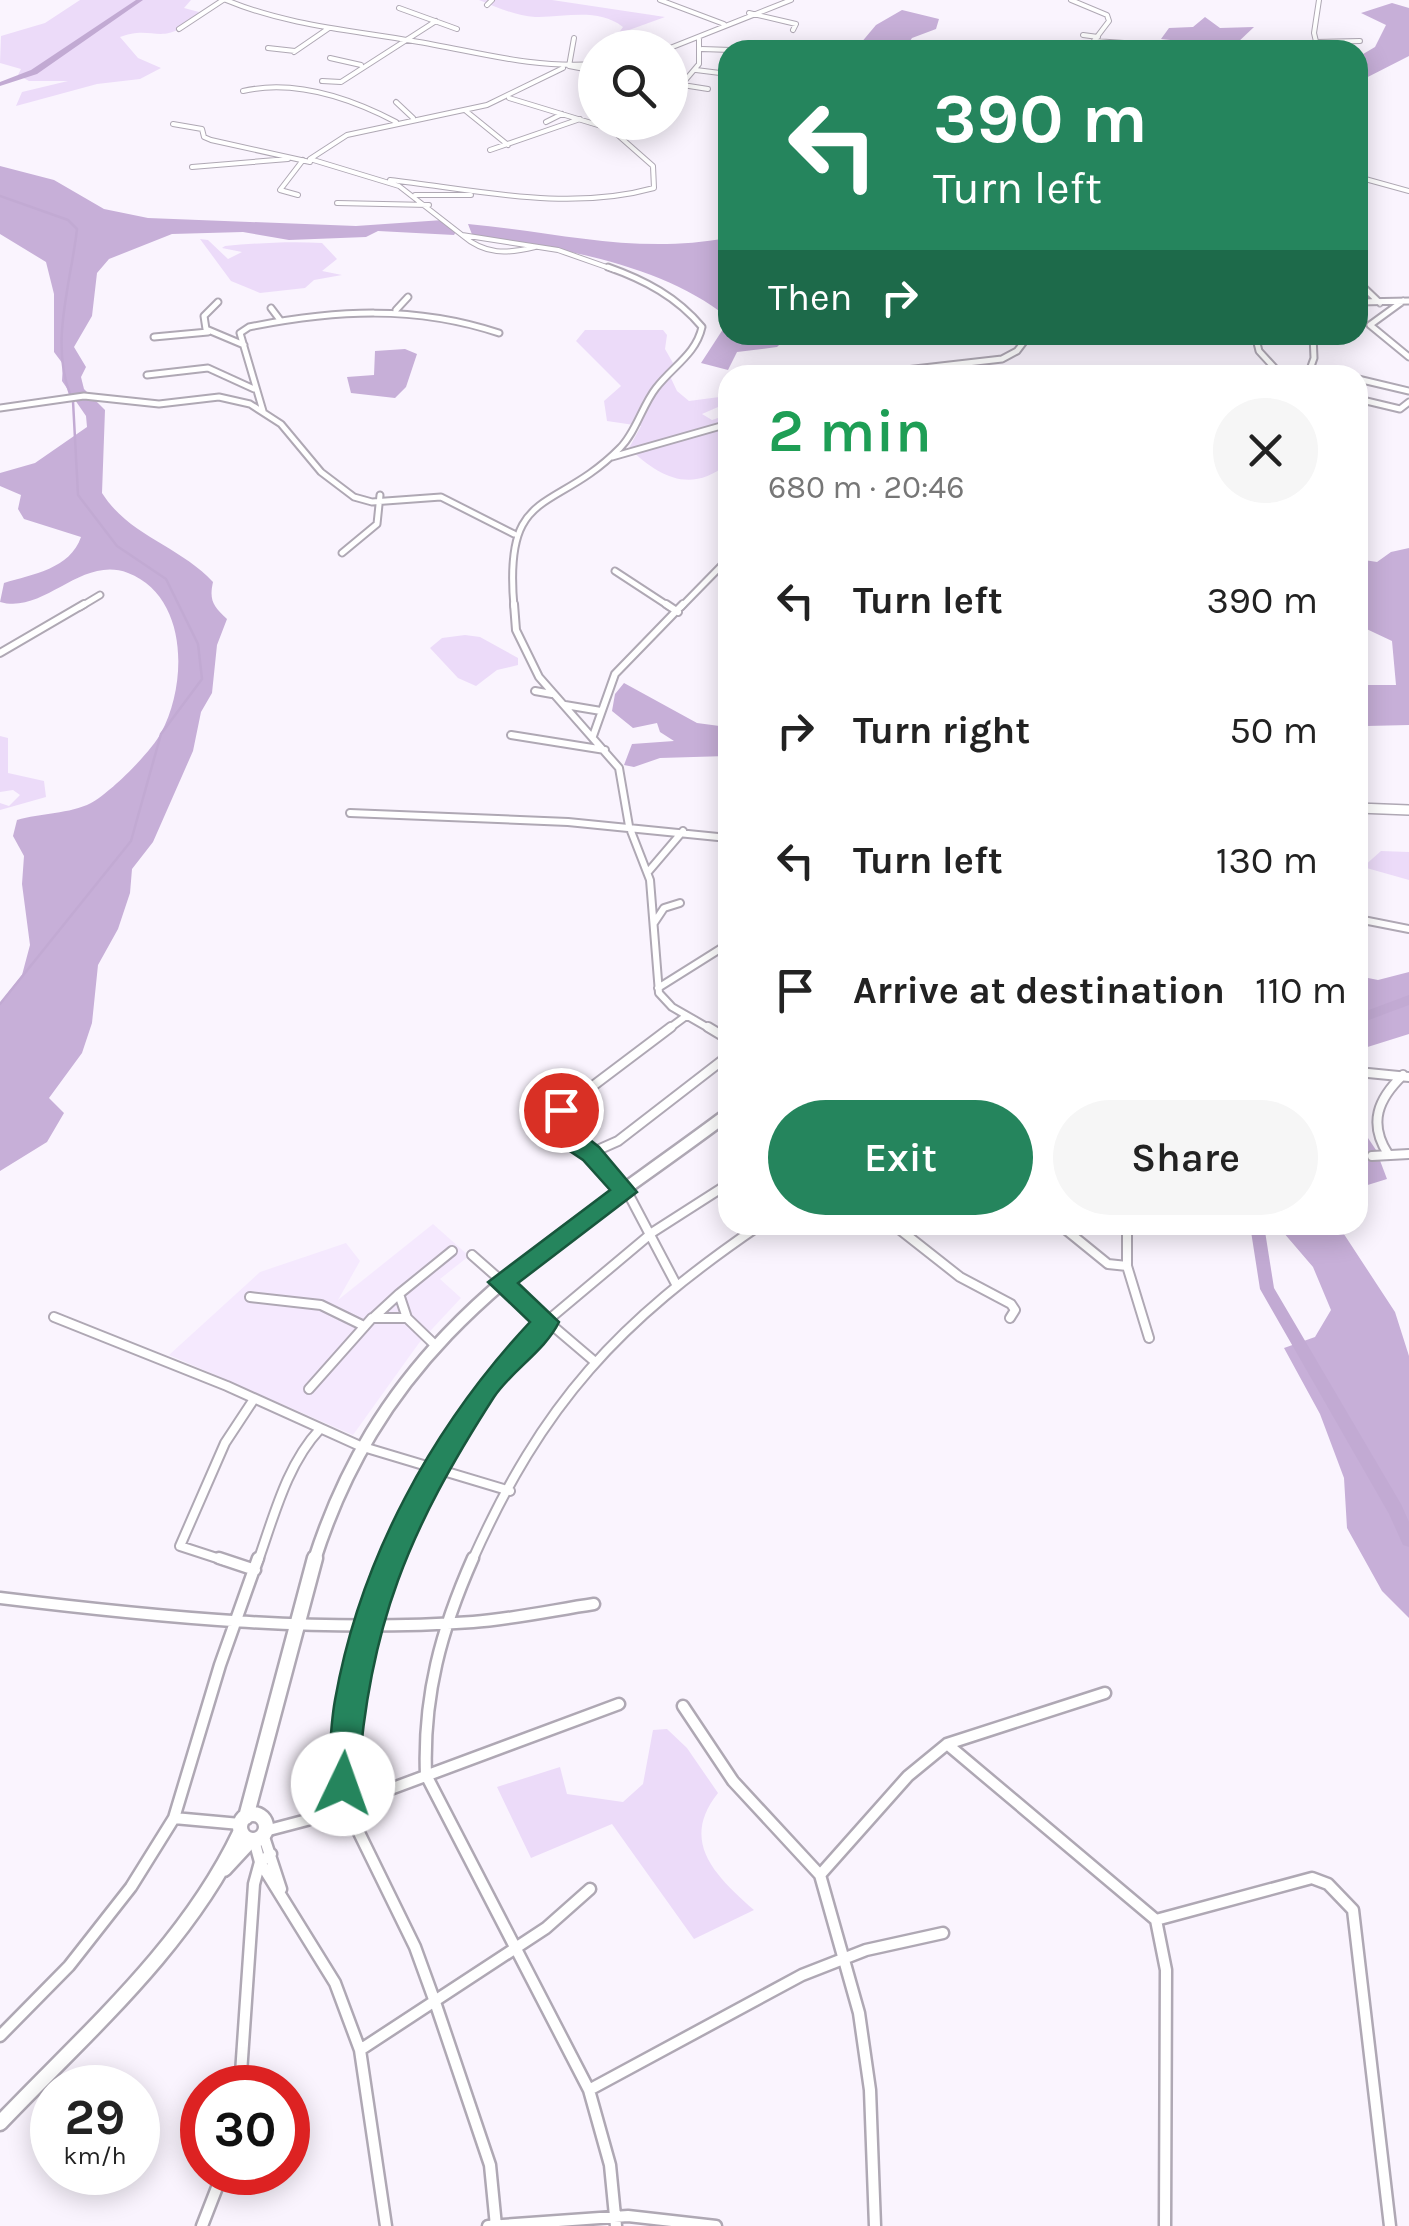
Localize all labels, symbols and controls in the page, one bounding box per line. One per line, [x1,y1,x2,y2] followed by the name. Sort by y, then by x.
[578,30,688,140] map controls
[578,30,688,140] button: search
[933,78,1148,160] text: 390 m
[768,80,898,210] icon: left
[933,162,1102,214] text: Turn left
[872,270,927,325] icon: right
[768,275,852,320] text: Then
[768,396,932,466] text: 2 min
[1213,398,1318,503] button: close
[768,469,965,506] text: 680 m · 20:46
[768,573,823,628] icon: left
[853,578,1003,623] text: Turn left
[1206,578,1318,623] text: 390 m
[768,703,823,758] icon: right
[853,708,1030,753] text: Turn right
[1229,708,1318,753] text: 50 m
[768,833,823,888] icon: left
[853,838,1003,883] text: Turn left
[1216,838,1318,883] text: 130 m
[768,963,823,1018] icon: arrive
[853,968,1225,1013] text: Arrive at destination
[1255,968,1347,1013] text: 110 m
[519,1068,604,1153] pin
[534,1083,589,1138] icon: arrive
[768,1100,1033,1215] button: Exit
[1053,1100,1318,1215] button: Share
[291,1732,395,1836] position arrow
[180,2065,310,2195] speed limit sign: 30
[65,2088,125,2147] text: 29
[63,2141,127,2170] text: km/h

